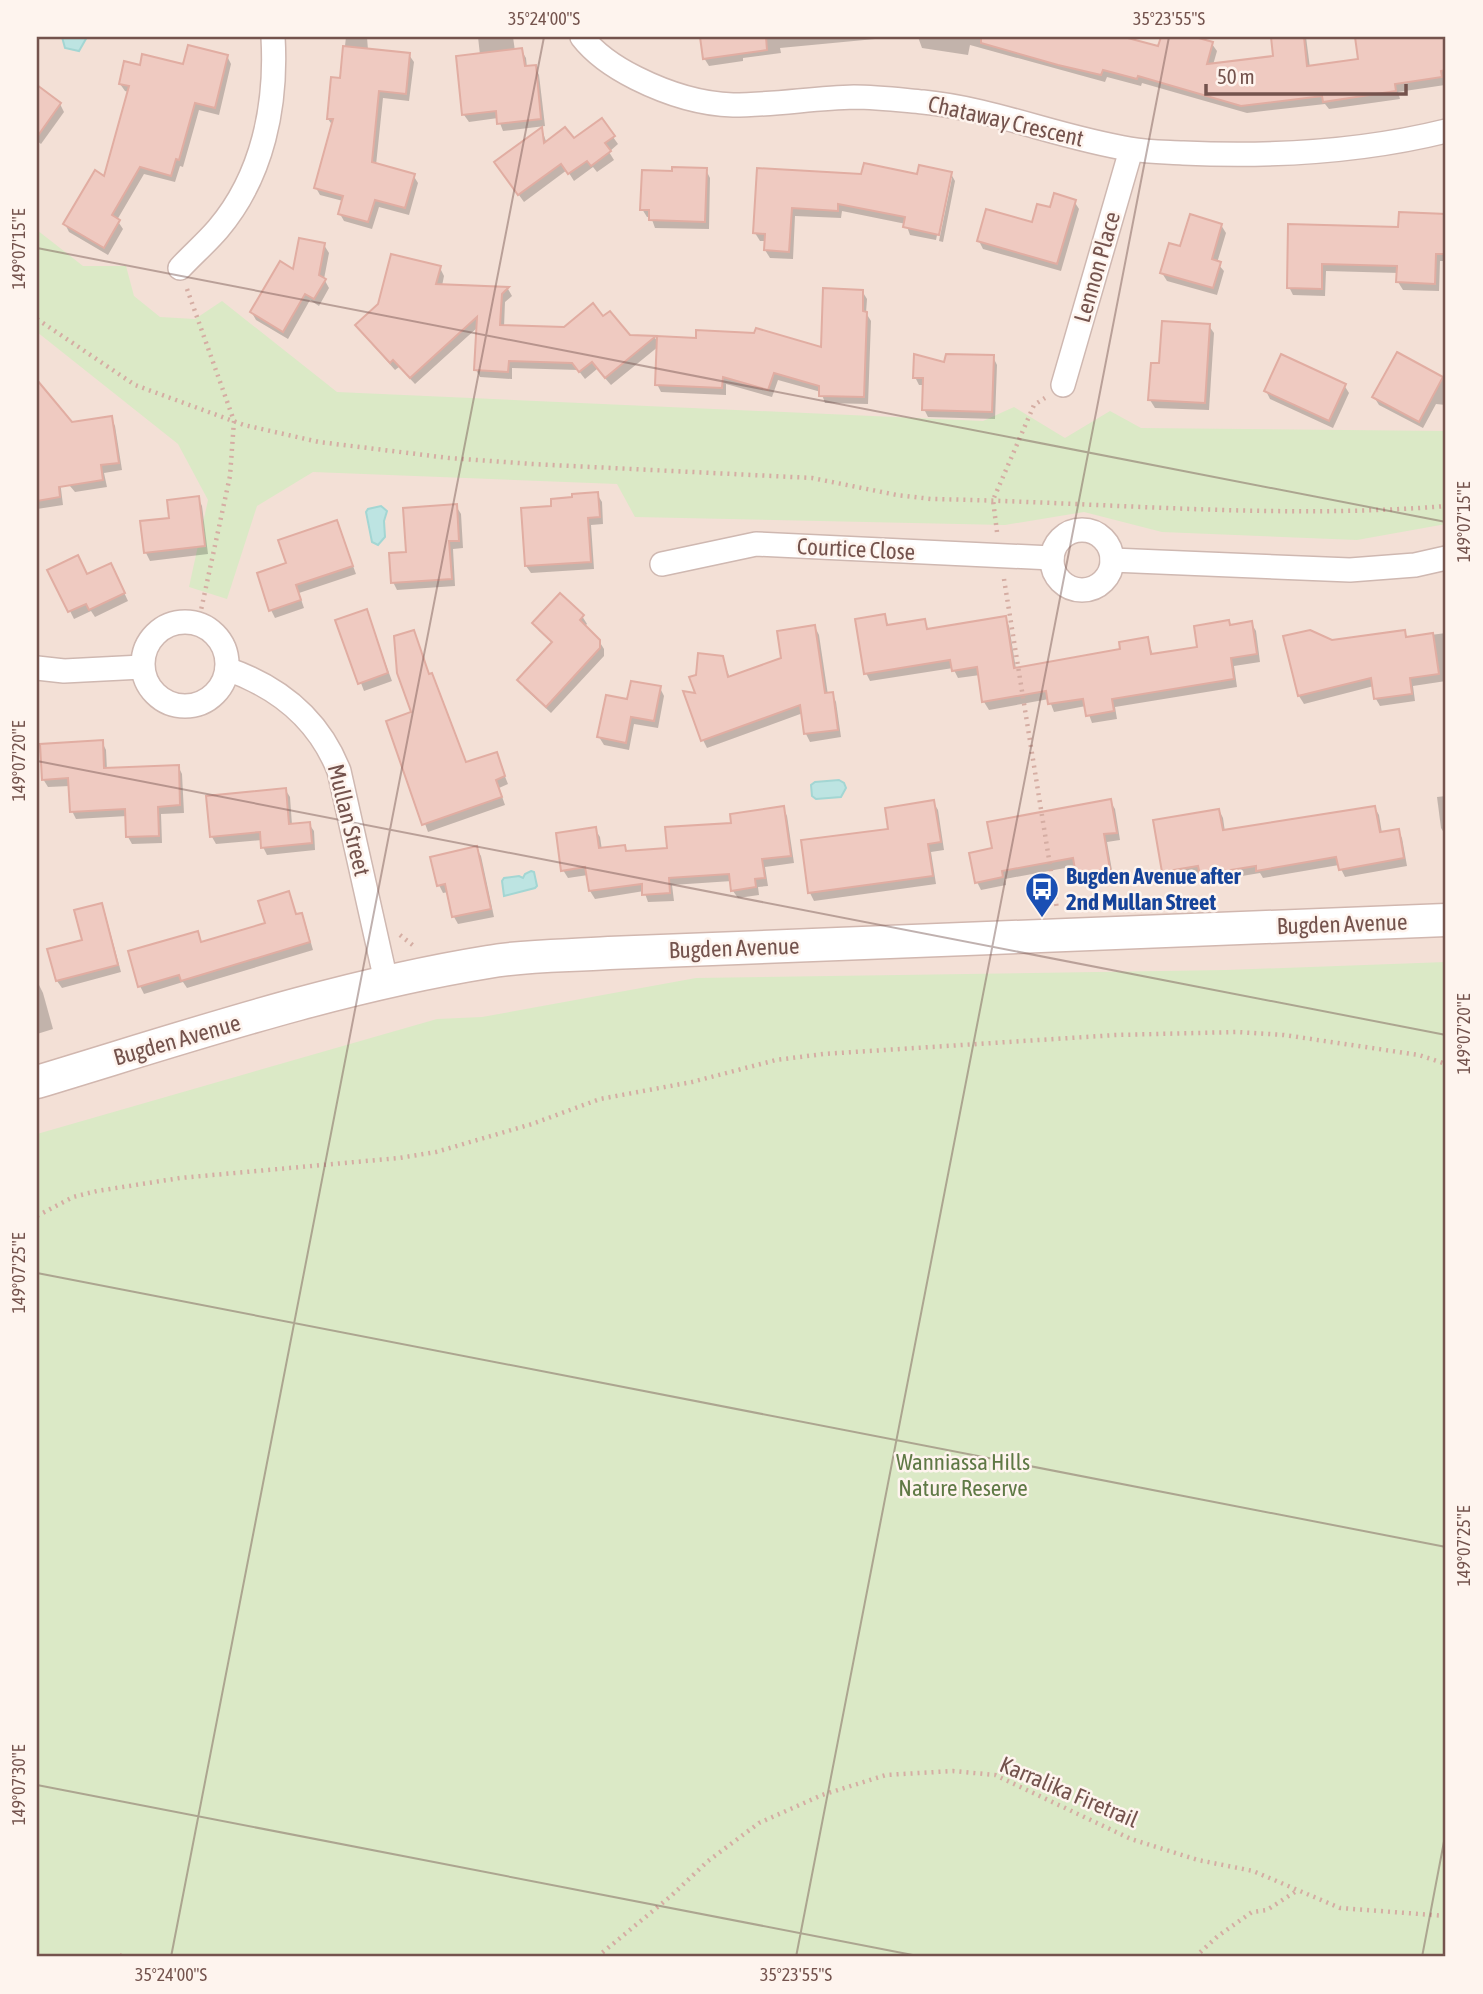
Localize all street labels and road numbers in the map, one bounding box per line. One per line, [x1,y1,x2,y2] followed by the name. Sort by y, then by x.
[926,90,1086,152] street label: Chataway Crescent
[1069,209,1125,325] street label: Lennon Place
[796,533,916,565] street label: Courtice Close
[323,761,375,879] street label: Mullan Street
[1276,909,1408,939] street label: Bugden Avenue
[668,933,800,963] street label: Bugden Avenue
[111,1009,243,1071] street label: Bugden Avenue
[996,1751,1142,1833] street label: Karralika Firetrail

